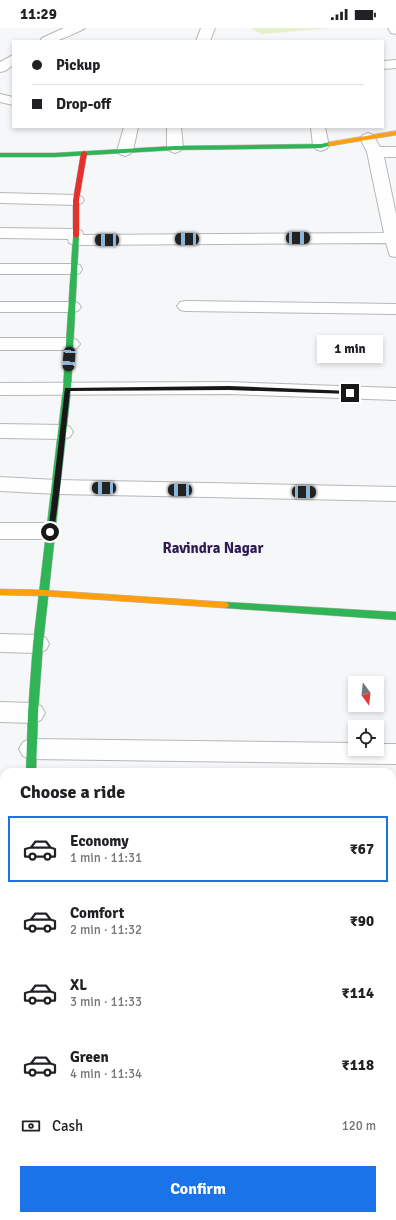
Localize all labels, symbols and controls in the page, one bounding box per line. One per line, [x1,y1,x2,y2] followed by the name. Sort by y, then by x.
[20,5,57,23] text: 11:29
[56,56,100,74] text: Pickup
[56,95,111,113] text: Drop-off
[286,232,310,244] car
[175,233,199,245] car
[95,234,119,246] car
[317,335,383,363] callout: 1 min
[334,341,366,357] text: 1 min
[62,347,76,371] car
[341,384,359,402] route end
[92,482,116,494] car
[168,484,192,496] car
[292,486,316,498] car
[41,523,59,541] route start
[163,539,263,557] district label: Ravindra Nagar
[348,676,384,712] north arrow
[348,676,384,756] map controls
[348,720,384,756] button: locate
[20,781,125,803] text: Choose a ride
[22,831,58,867] icon: car
[70,832,129,850] text: Economy
[350,840,374,858] text: ₹67
[70,850,142,866] text: 1 min · 11:31
[22,903,58,939] icon: car
[70,904,124,922] text: Comfort
[350,912,374,930] text: ₹90
[70,922,142,938] text: 2 min · 11:32
[22,975,58,1011] icon: car
[70,976,87,994] text: XL
[342,984,374,1002] text: ₹114
[70,994,142,1010] text: 3 min · 11:33
[22,1047,58,1083] icon: car
[70,1048,109,1066] text: Green
[342,1056,374,1074] text: ₹118
[70,1066,142,1082] text: 4 min · 11:34
[20,1115,42,1137] icon: cash
[52,1117,83,1135] text: Cash
[342,1118,376,1134] text: 120 m
[20,1166,376,1212] button: Confirm

